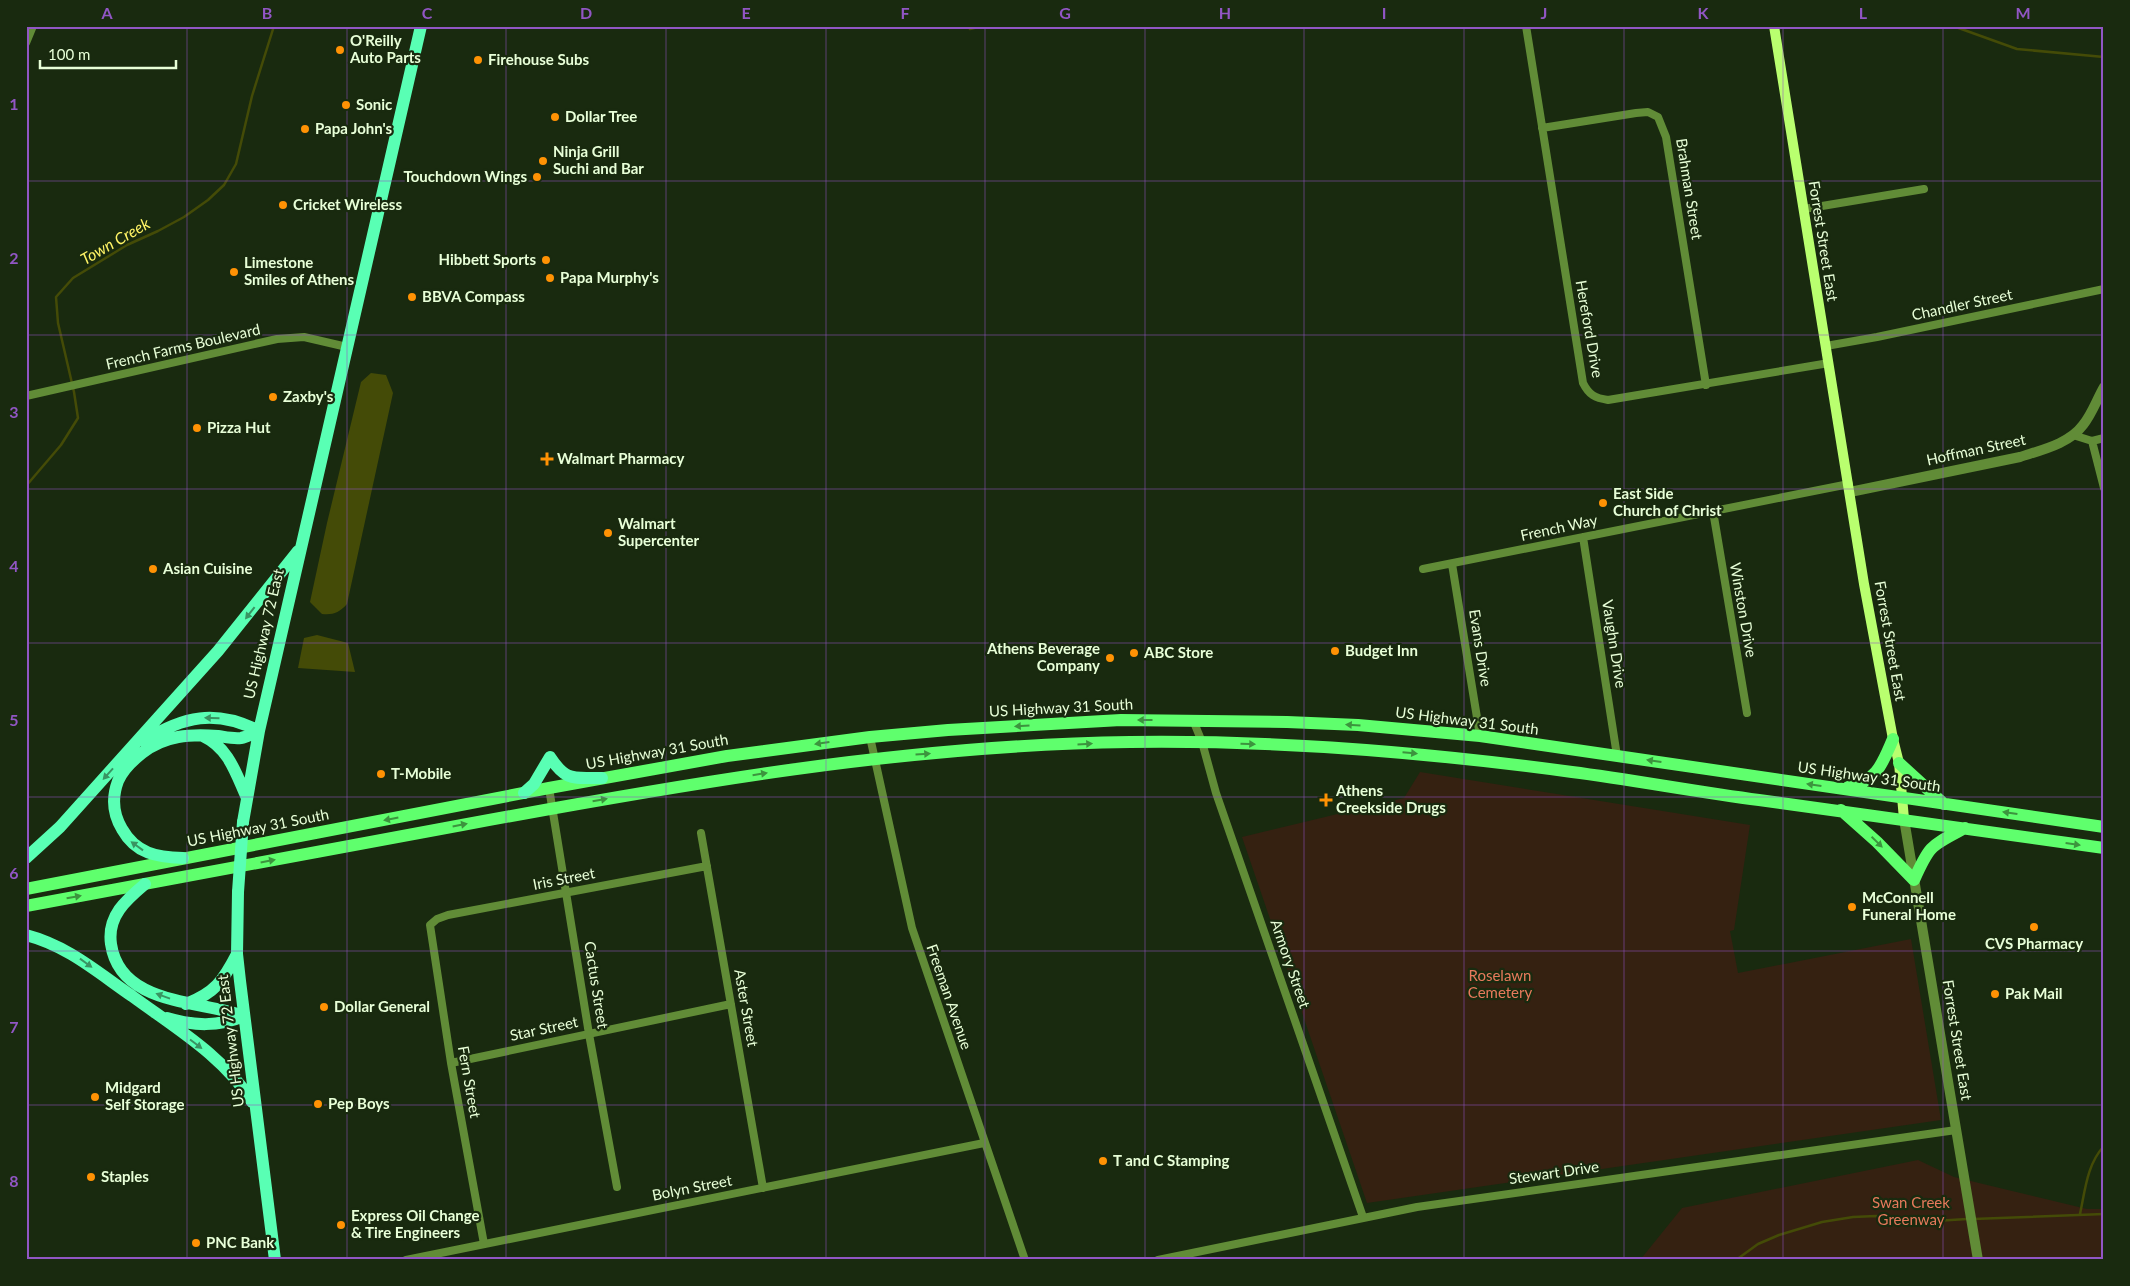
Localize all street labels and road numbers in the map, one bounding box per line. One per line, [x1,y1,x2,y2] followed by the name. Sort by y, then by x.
[1673,137,1707,241] street label: Brahman Street
[1806,179,1843,303] street label: Forrest Street East
[1573,279,1607,379] street label: Hereford Drive
[1910,284,2014,323] street label: Chandler Street
[104,319,262,373] street label: French Farms Boulevard
[1925,430,2028,468] street label: Hoffman Street
[1519,510,1599,544] street label: French Way
[1727,561,1761,659] street label: Winston Drive
[239,566,287,701] street label: US Highway 72 East
[1872,579,1911,703] street label: Forrest Street East
[1599,598,1631,689] street label: Vaughn Drive
[1466,608,1496,688] street label: Evans Drive
[988,694,1133,720] street label: US Highway 31 South
[1394,702,1540,738] street label: US Highway 31 South
[584,730,729,772] street label: US Highway 31 South
[1796,757,1942,795] street label: US Highway 31 South
[185,804,330,850] street label: US Highway 31 South
[531,863,597,893] street label: Iris Street
[1267,917,1315,1011] street label: Armory Street
[581,940,613,1030] street label: Cactus Street
[924,942,976,1052] street label: Freeman Avenue
[731,968,763,1049] street label: Aster Street
[213,973,247,1108] street label: US Highway 72 East
[1940,978,1977,1102] street label: Forrest Street East
[508,1012,580,1044] street label: Star Street
[455,1044,485,1120] street label: Fern Street
[1508,1157,1600,1187] street label: Stewart Drive
[650,1170,734,1204] street label: Bolyn Street

